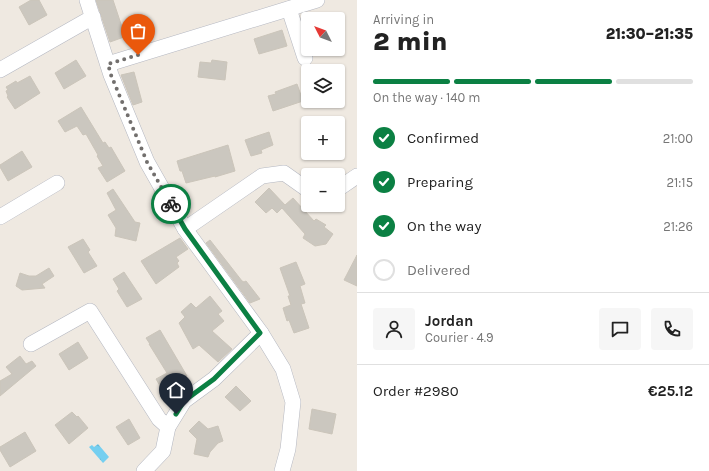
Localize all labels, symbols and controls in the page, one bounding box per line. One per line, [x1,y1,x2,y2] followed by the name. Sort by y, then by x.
[301,12,345,56] north arrow
[301,12,345,212] map controls
[373,12,434,27] text: Arriving in
[121,14,155,55] pin
[127,20,149,42] icon: bag
[606,25,693,43] text: 21:30–21:35
[373,26,448,57] text: 2 min
[301,64,345,108] button: layers
[373,90,480,105] text: On the way · 140 m
[301,116,345,160] button: +
[373,127,395,149] icon: check
[407,129,479,147] text: Confirmed
[663,131,693,146] text: 21:00
[301,168,345,212] button: −
[373,171,395,193] icon: check
[407,173,473,191] text: Preparing
[667,175,693,190] text: 21:15
[151,184,191,224] courier
[160,193,182,215] icon: bike
[373,215,395,237] icon: check
[407,217,481,235] text: On the way
[663,219,693,234] text: 21:26
[407,261,471,279] text: Delivered
[373,308,415,350] button: person
[599,308,641,350] button: chat
[651,308,693,350] button: phone
[425,312,473,330] text: Jordan
[425,330,494,345] text: Courier · 4.9
[159,373,193,414] pin
[165,379,187,401] icon: home
[373,382,459,400] text: Order #2980
[648,382,693,400] text: €25.12

